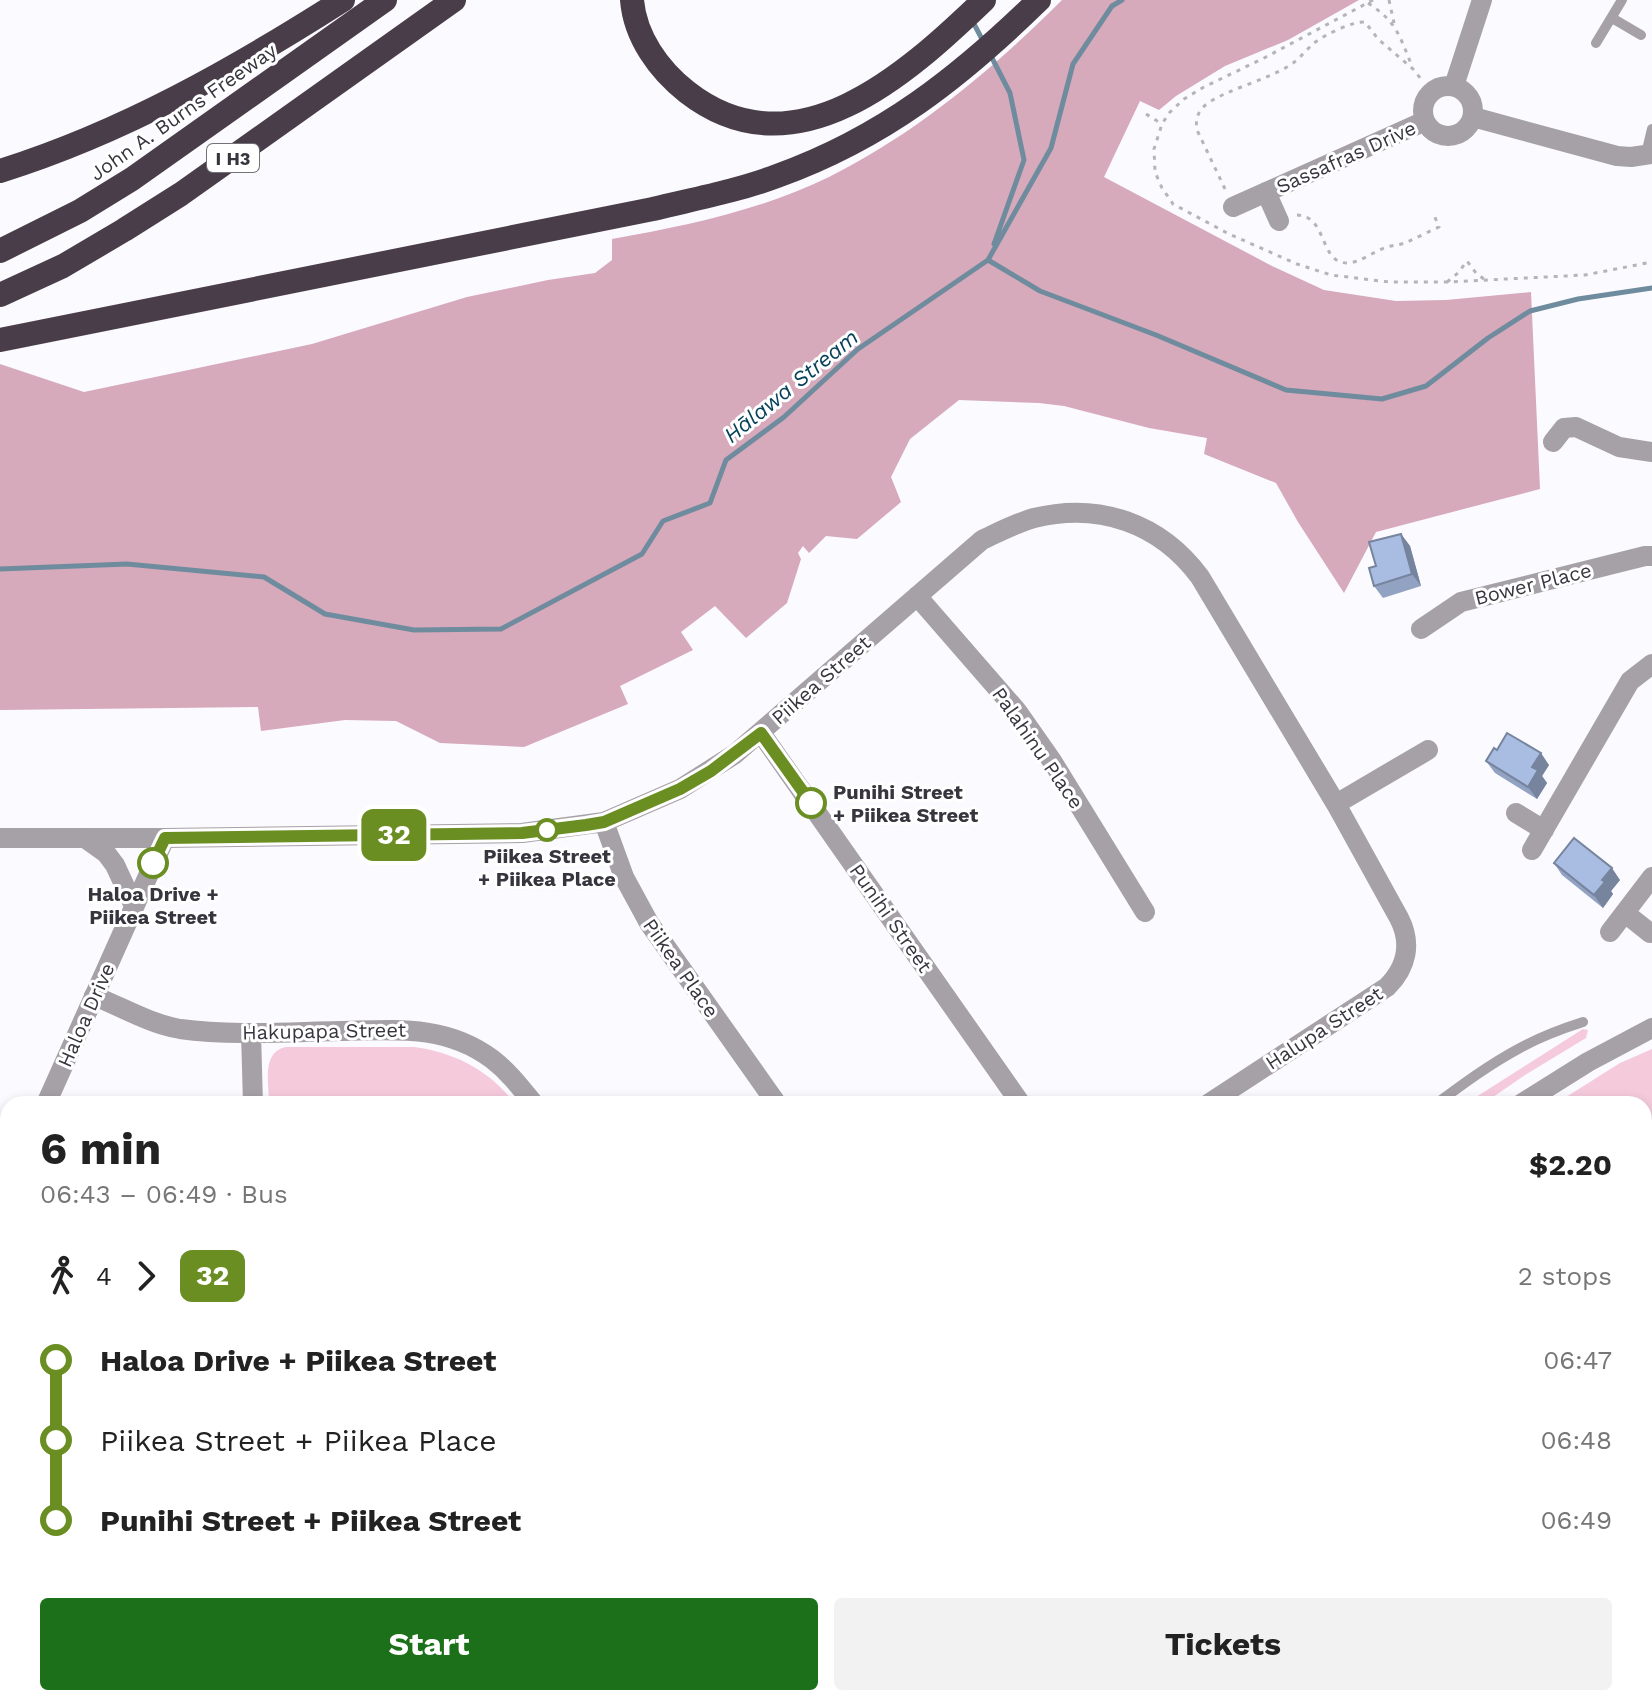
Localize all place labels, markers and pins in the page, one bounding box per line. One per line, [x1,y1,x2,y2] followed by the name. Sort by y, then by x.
[833,780,979,827] place label: Punihi Street + Piikea Street
[796,788,826,818] marker: Punihi Street + Piikea Street
[536,819,558,841] marker: Piikea Street + Piikea Place
[478,844,616,891] place label: Piikea Street + Piikea Place
[138,848,168,878] marker: Haloa Drive + Piikea Street
[87,882,219,929] place label: Haloa Drive + Piikea Street

